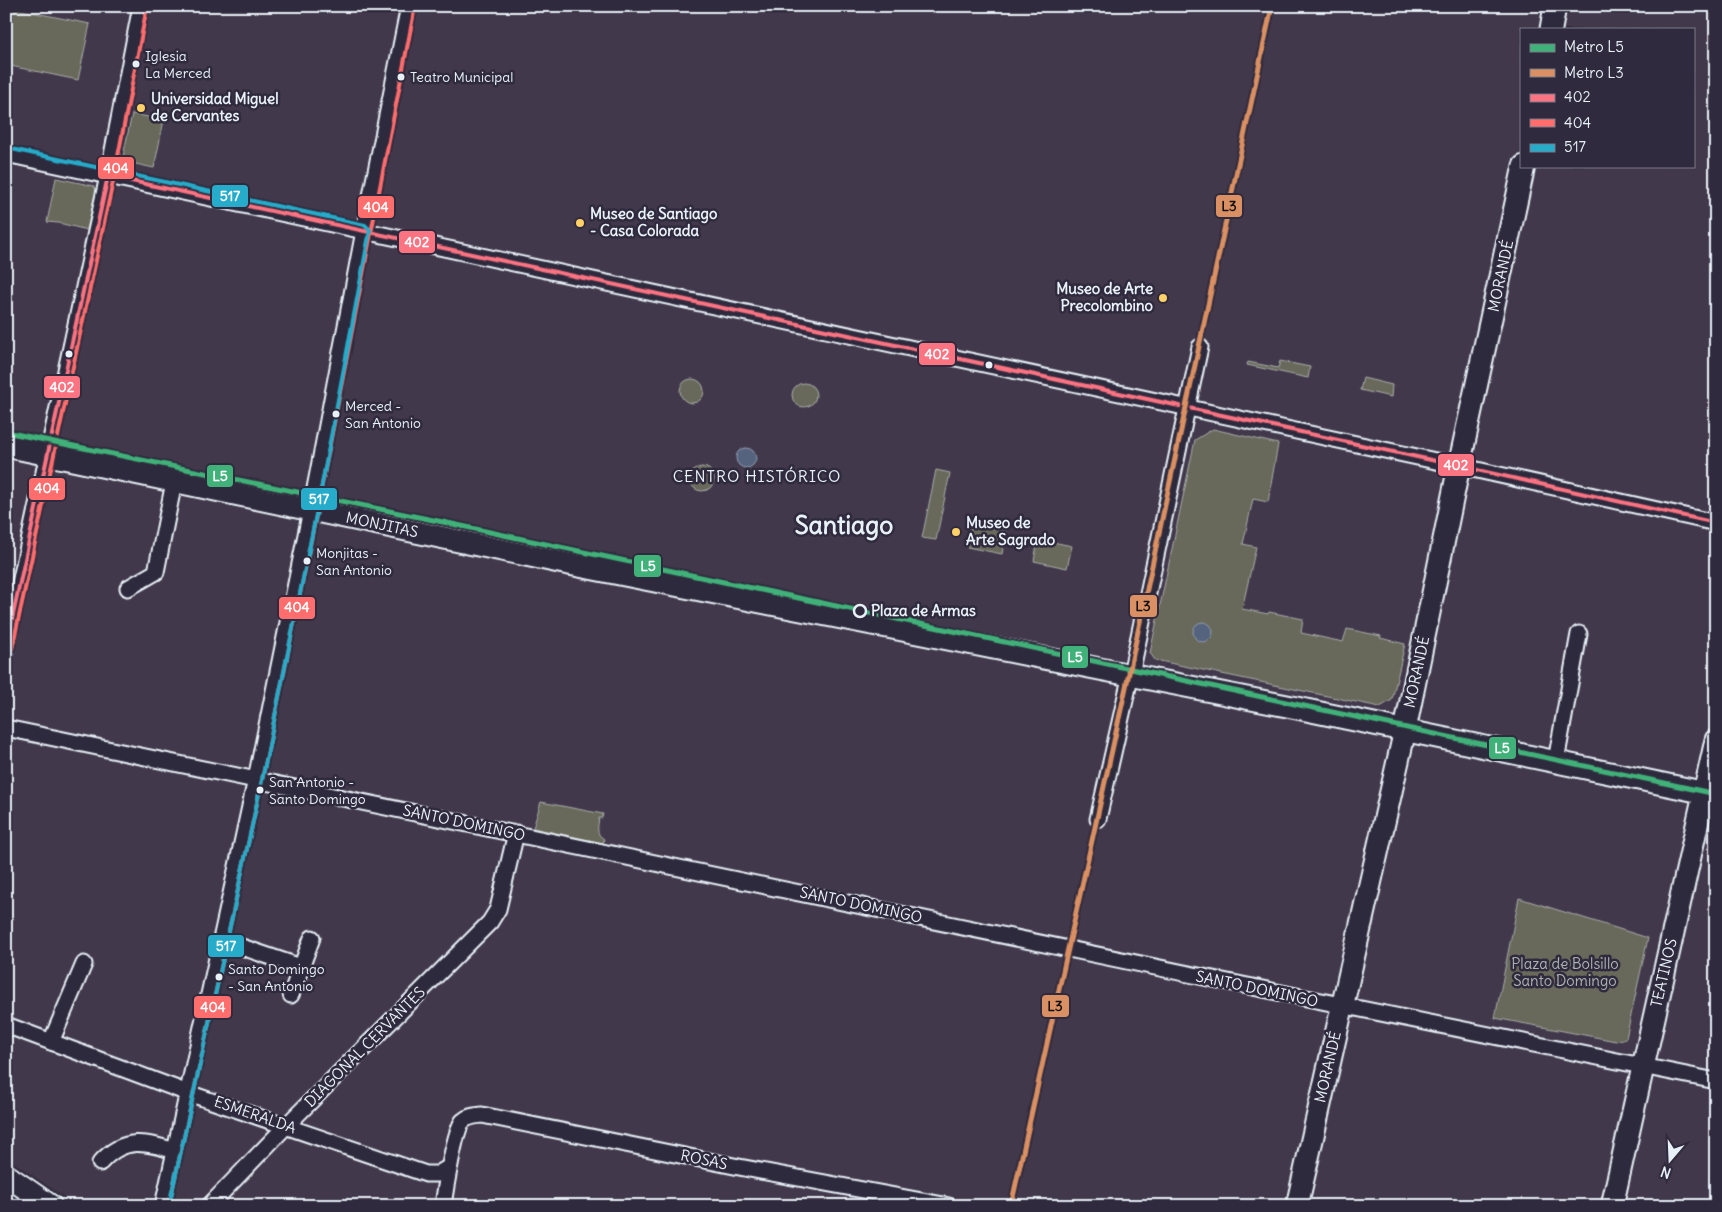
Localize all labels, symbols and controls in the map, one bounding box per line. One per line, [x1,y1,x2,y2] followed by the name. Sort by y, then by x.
[1520,28,1694,168] legend
[1564,37,1624,56] text: Metro L5
[145,47,211,82] place label: Iglesia La Merced
[131,59,141,69] marker: Iglesia La Merced
[1564,63,1624,82] text: Metro L3
[410,68,513,86] place label: Teatro Municipal
[396,72,406,82] marker: Teatro Municipal
[1564,87,1591,106] text: 402
[151,89,279,125] place label: Universidad Miguel de Cervantes
[135,102,147,114] marker: Universidad Miguel de Cervantes
[1564,113,1592,132] text: 404
[1564,137,1586,156] text: 517
[97,156,135,180] line badge: 404
[103,159,129,177] text: 404
[211,184,249,208] line badge: 517
[220,187,240,205] text: 517
[1215,194,1243,218] line badge: L3
[357,195,395,219] line badge: 404
[1221,197,1237,215] text: L3
[363,198,389,216] text: 404
[590,204,718,240] place label: Museo de Santiago - Casa Colorada
[574,217,586,229] marker: Museo de Santiago - Casa Colorada
[398,230,436,254] line badge: 402
[405,233,430,251] text: 402
[1484,238,1517,313] street label: MORANDÉ
[1056,279,1154,315] place label: Museo de Arte Precolombino
[1157,292,1169,304] marker: Museo de Arte Precolombino
[918,342,956,366] line badge: 402
[925,345,950,363] text: 402
[64,349,74,359] unlabelled marker
[984,360,994,370] unlabelled marker
[43,375,81,399] line badge: 402
[50,378,75,396] text: 402
[345,397,421,432] place label: Merced - San Antonio
[331,409,341,419] marker: Merced - San Antonio
[1437,453,1475,477] line badge: 402
[1444,456,1469,474] text: 402
[206,464,234,488] line badge: L5
[673,466,841,486] district label: CENTRO HISTÓRICO
[212,467,228,485] text: L5
[28,477,66,501] line badge: 404
[34,479,60,497] text: 404
[300,487,338,511] line badge: 517
[309,490,329,508] text: 517
[344,508,420,541] street label: MONJITAS
[795,509,893,541] district label: Santiago
[966,513,1056,550] place label: Museo de Arte Sagrado
[950,526,962,538] marker: Museo de Arte Sagrado
[316,544,392,579] place label: Monjitas - San Antonio
[633,554,662,578] line badge: L5
[302,556,312,566] marker: Monjitas - San Antonio
[640,557,656,575] text: L5
[1129,594,1158,618] line badge: L3
[278,596,316,620] line badge: 404
[1135,597,1151,615] text: L3
[284,598,310,616] text: 404
[871,601,976,620] place label: Plaza de Armas
[853,604,867,618] marker: Plaza de Armas
[1400,634,1433,709] street label: MORANDÉ
[1061,645,1089,669] line badge: L5
[1067,648,1083,666] text: L5
[1488,736,1517,760] line badge: L5
[1494,739,1510,757] text: L5
[269,773,366,808] place label: San Antonio - Santo Domingo
[255,785,265,795] marker: San Antonio - Santo Domingo
[401,800,527,845] street label: SANTO DOMINGO
[798,882,924,927] street label: SANTO DOMINGO
[207,934,245,958] line badge: 517
[216,937,236,955] text: 517
[1646,937,1681,1009] street label: TEATINOS
[1511,954,1619,990] park label: Plaza de Bolsillo Santo Domingo
[228,960,325,995] place label: Santo Domingo - San Antonio
[1194,966,1320,1011] street label: SANTO DOMINGO
[214,972,224,982] marker: Santo Domingo - San Antonio
[300,982,429,1111] street label: DIAGONAL CERVANTES
[1041,994,1070,1018] line badge: L3
[193,995,232,1019] line badge: 404
[1047,997,1063,1015] text: L3
[200,998,226,1016] text: 404
[1310,1029,1345,1104] street label: MORANDÉ
[212,1092,299,1138] street label: ESMERALDA
[1644,1134,1694,1184] north arrow
[679,1145,729,1174] street label: ROSAS
[1658,1162,1673,1182] text: N

